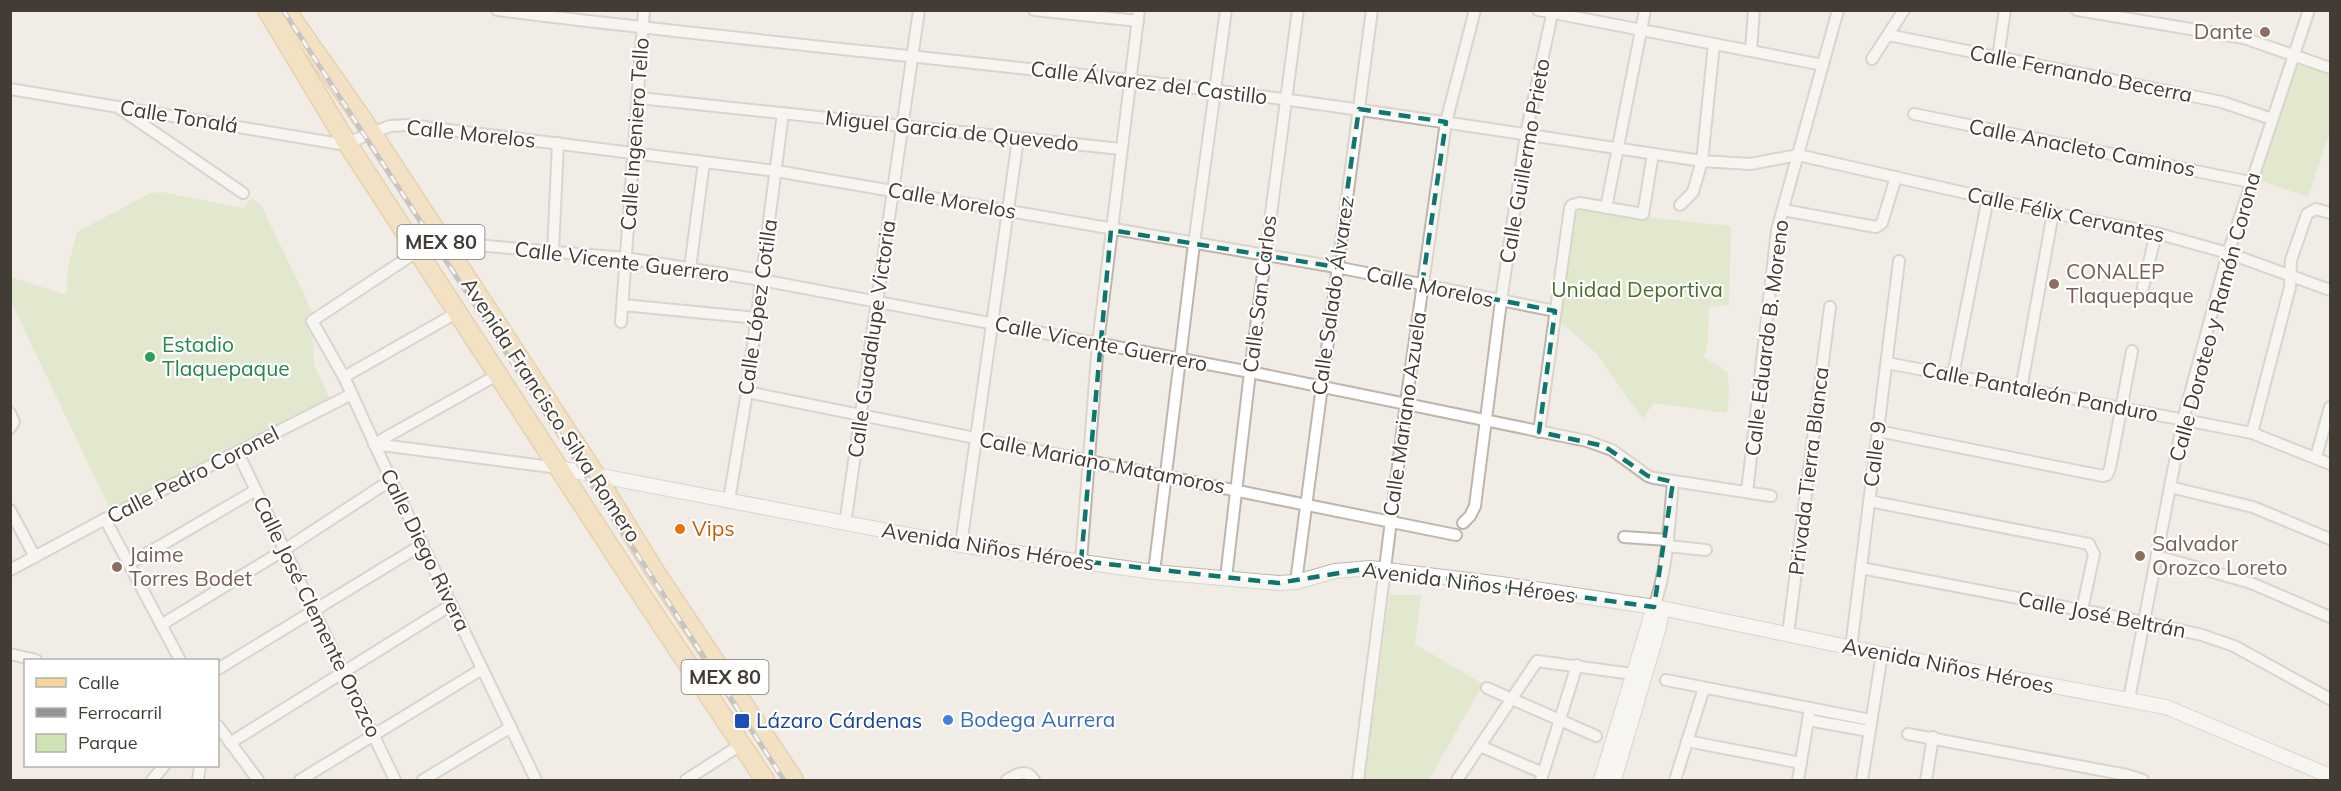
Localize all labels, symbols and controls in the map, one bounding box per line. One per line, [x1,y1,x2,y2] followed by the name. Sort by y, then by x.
[2194,18,2253,44] place label: Dante
[2258,25,2272,39] marker: Dante
[614,36,654,231] street label: Calle Ingeniero Tello
[1968,39,2195,107] street label: Calle Fernando Becerra
[1029,55,1269,109] street label: Calle Álvarez del Castillo
[1493,56,1555,265] street label: Calle Guillermo Prieto
[118,94,240,138] street label: Calle Tonalá
[824,104,1080,156] street label: Miguel Garcia de Quevedo
[1967,112,2198,182] street label: Calle Anacleto Caminos
[405,113,537,153] street label: Calle Morelos
[2163,169,2265,464] street label: Calle Doroteo y Ramón Corona
[886,176,1018,224] street label: Calle Morelos
[1965,180,2167,248] street label: Calle Félix Cervantes
[1305,195,1359,397] street label: Calle Salado Álvarez
[1236,214,1282,374] street label: Calle San Carlos
[732,217,782,397] street label: Calle López Cotilla
[841,218,901,459] street label: Calle Guadalupe Victoria
[1739,218,1793,458] street label: Calle Eduardo B. Moreno
[398,225,484,259] road number: MEX 80
[513,235,731,287] street label: Calle Vicente Guerrero
[2066,258,2194,308] place label: CONALEP Tlaquepaque
[1364,260,1496,312] street label: Calle Morelos
[456,272,647,547] street label: Avenida Francisco Silva Romero
[1551,276,1723,302] park label: Unidad Deportiva
[2047,277,2061,291] marker: CONALEP Tlaquepaque
[993,310,1210,376] street label: Calle Vicente Guerrero
[1377,310,1431,518] street label: Calle Mariano Azuela
[162,331,290,381] place label: Estadio Tlaquepaque
[143,350,157,364] marker: Estadio Tlaquepaque
[1920,355,2160,427] street label: Calle Pantaleón Panduro
[1782,365,1834,577] street label: Privada Tierra Blanca
[102,419,283,529] street label: Calle Pedro Coronel
[1857,419,1891,488] street label: Calle 9
[977,425,1227,499] street label: Calle Mariano Matamoros
[375,464,477,635] street label: Calle Diego Rivera
[248,492,388,741] street label: Calle José Clemente Orozco
[692,515,735,541] place label: Vips
[880,516,1096,576] street label: Avenida Niños Héroes
[673,522,687,536] marker: Vips
[2152,530,2287,580] place label: Salvador Orozco Loreto
[129,541,252,591] place label: Jaime Torres Bodet
[2133,549,2147,563] marker: Salvador Orozco Loreto
[1361,556,1577,608] street label: Avenida Niños Héroes
[110,560,124,574] marker: Jaime Torres Bodet
[2016,585,2188,643] street label: Calle José Beltrán
[1840,632,2056,698] street label: Avenida Niños Héroes
[24,659,219,767] legend
[682,660,768,694] road number: MEX 80
[78,671,119,694] text: Calle
[78,701,162,724] text: Ferrocarril
[960,706,1115,732] place label: Bodega Aurrera
[756,707,922,733] place label: Lázaro Cárdenas
[733,712,751,730] marker: Lázaro Cárdenas
[941,713,955,727] marker: Bodega Aurrera
[78,731,137,754] text: Parque

